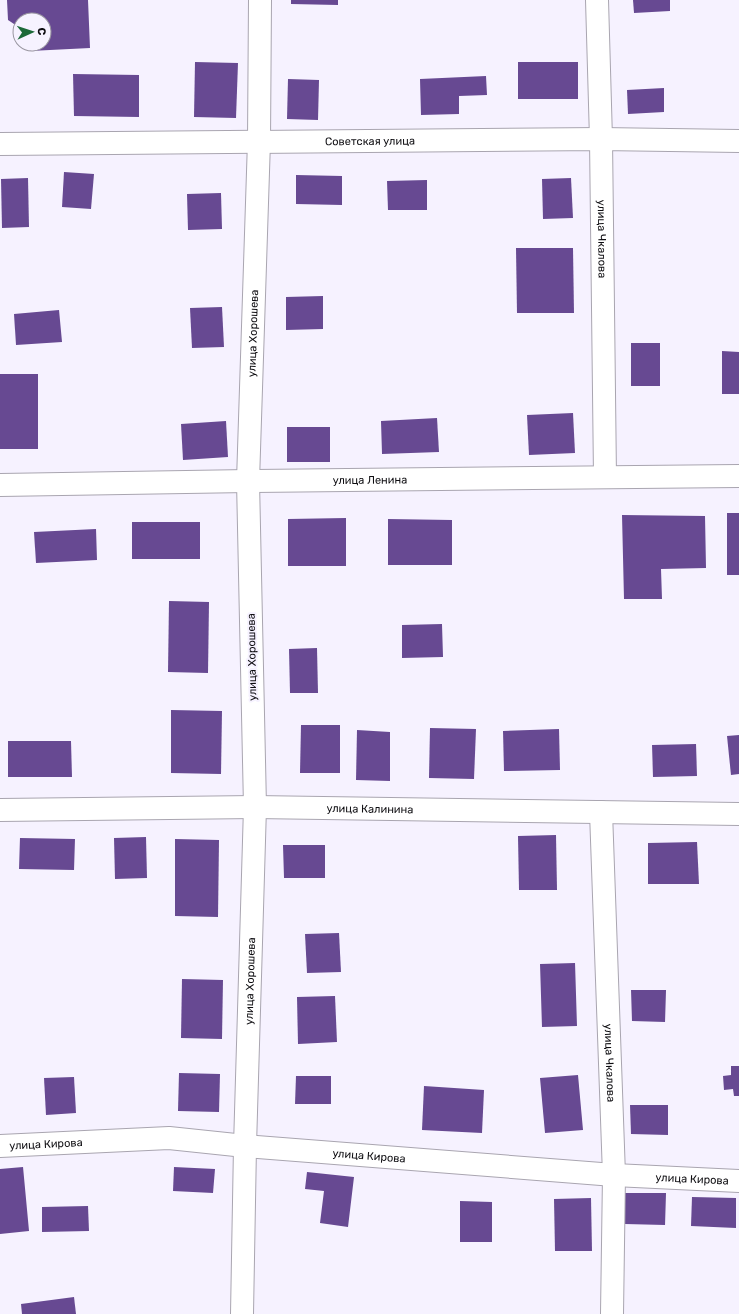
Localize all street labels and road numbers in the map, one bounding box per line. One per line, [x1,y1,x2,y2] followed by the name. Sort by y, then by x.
[325,134,415,148] street label: Советская улица
[595,200,609,278] street label: улица Чкалова
[245,289,261,377] street label: улица Хорошева
[333,473,407,487] street label: улица Ленина
[245,613,259,701] street label: улица Хорошева
[327,802,413,816] street label: улица Калинина
[242,937,258,1025] street label: улица Хорошева
[602,1023,618,1102] street label: улица Чкалова
[9,1136,83,1152] street label: улица Кирова
[332,1146,406,1165] street label: улица Кирова
[655,1171,729,1187] street label: улица Кирова

